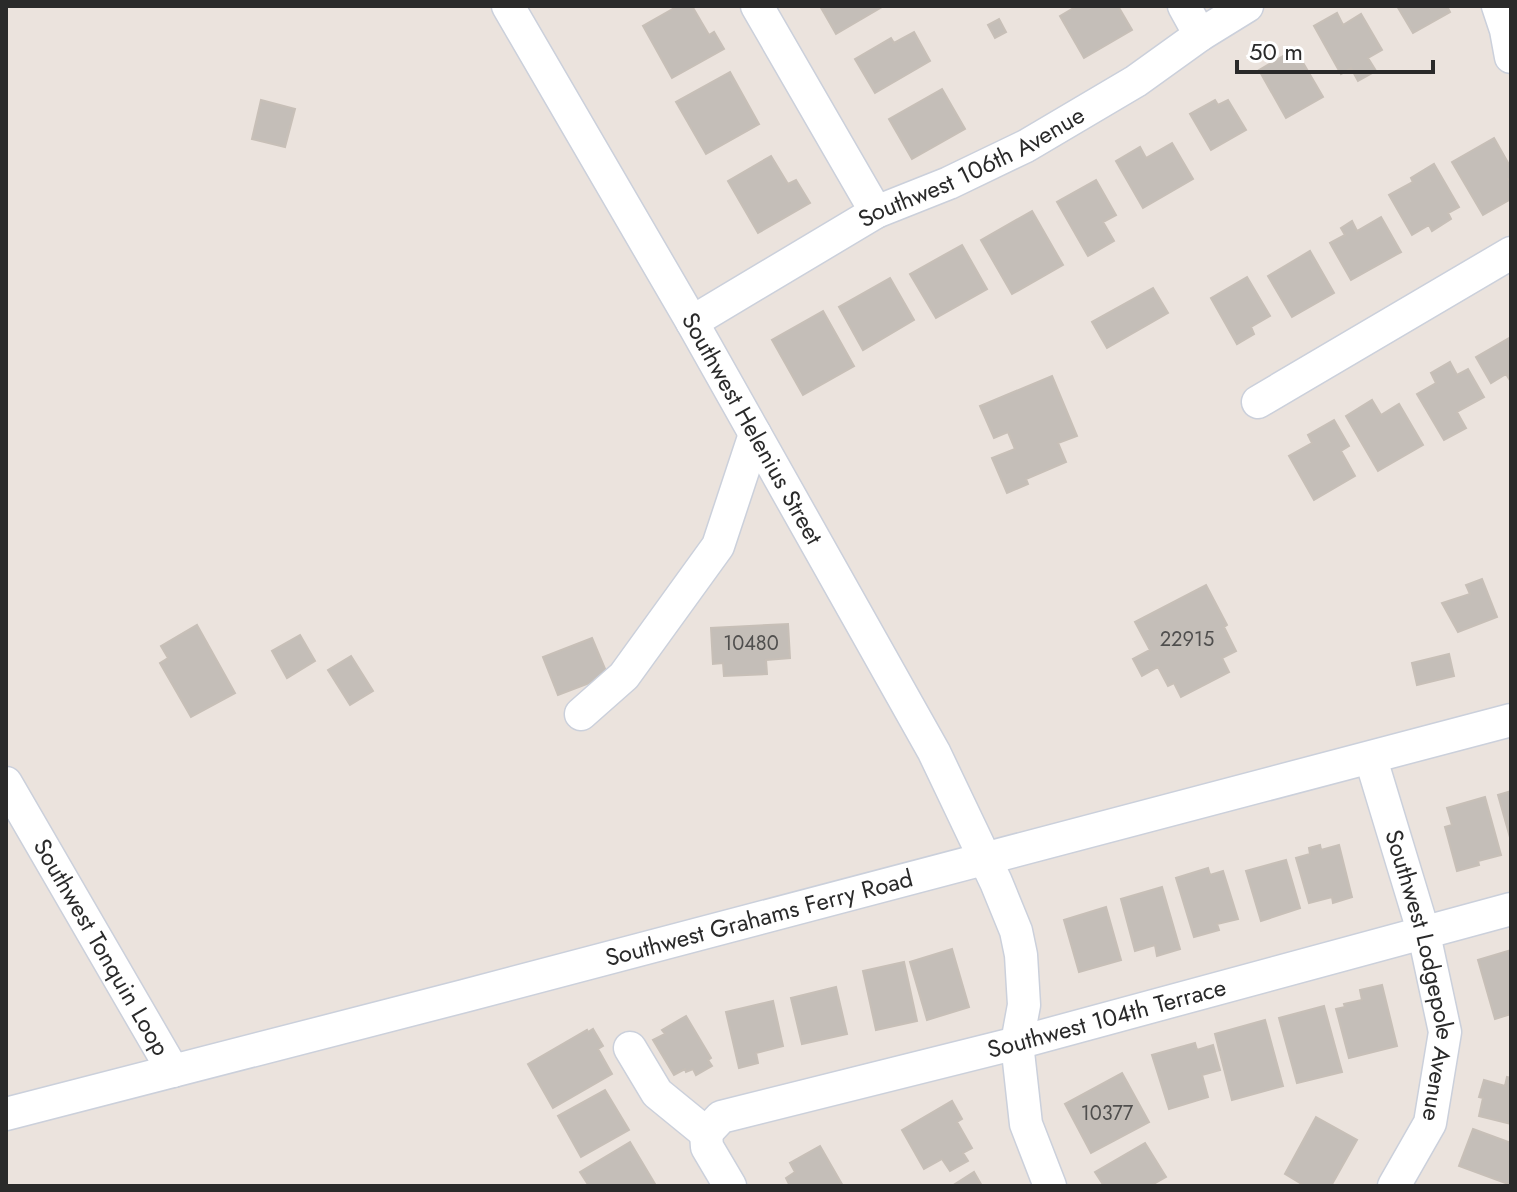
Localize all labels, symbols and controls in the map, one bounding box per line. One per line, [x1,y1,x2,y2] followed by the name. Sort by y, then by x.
[1237,24,1433,74] scale bar
[1249,34,1303,69] text: 50 m
[851,97,1091,236] street label: Southwest 106th Avenue
[673,306,832,551] street label: Southwest Helenius Street
[1160,625,1214,654] house number: 22915
[723,629,779,658] house number: 10480
[1376,825,1463,1124] street label: Southwest Lodgepole Avenue
[25,832,179,1062] street label: Southwest Tonquin Loop
[601,860,916,975] street label: Southwest Grahams Ferry Road
[984,969,1230,1067] street label: Southwest 104th Terrace
[1081,1099,1134,1128] house number: 10377

